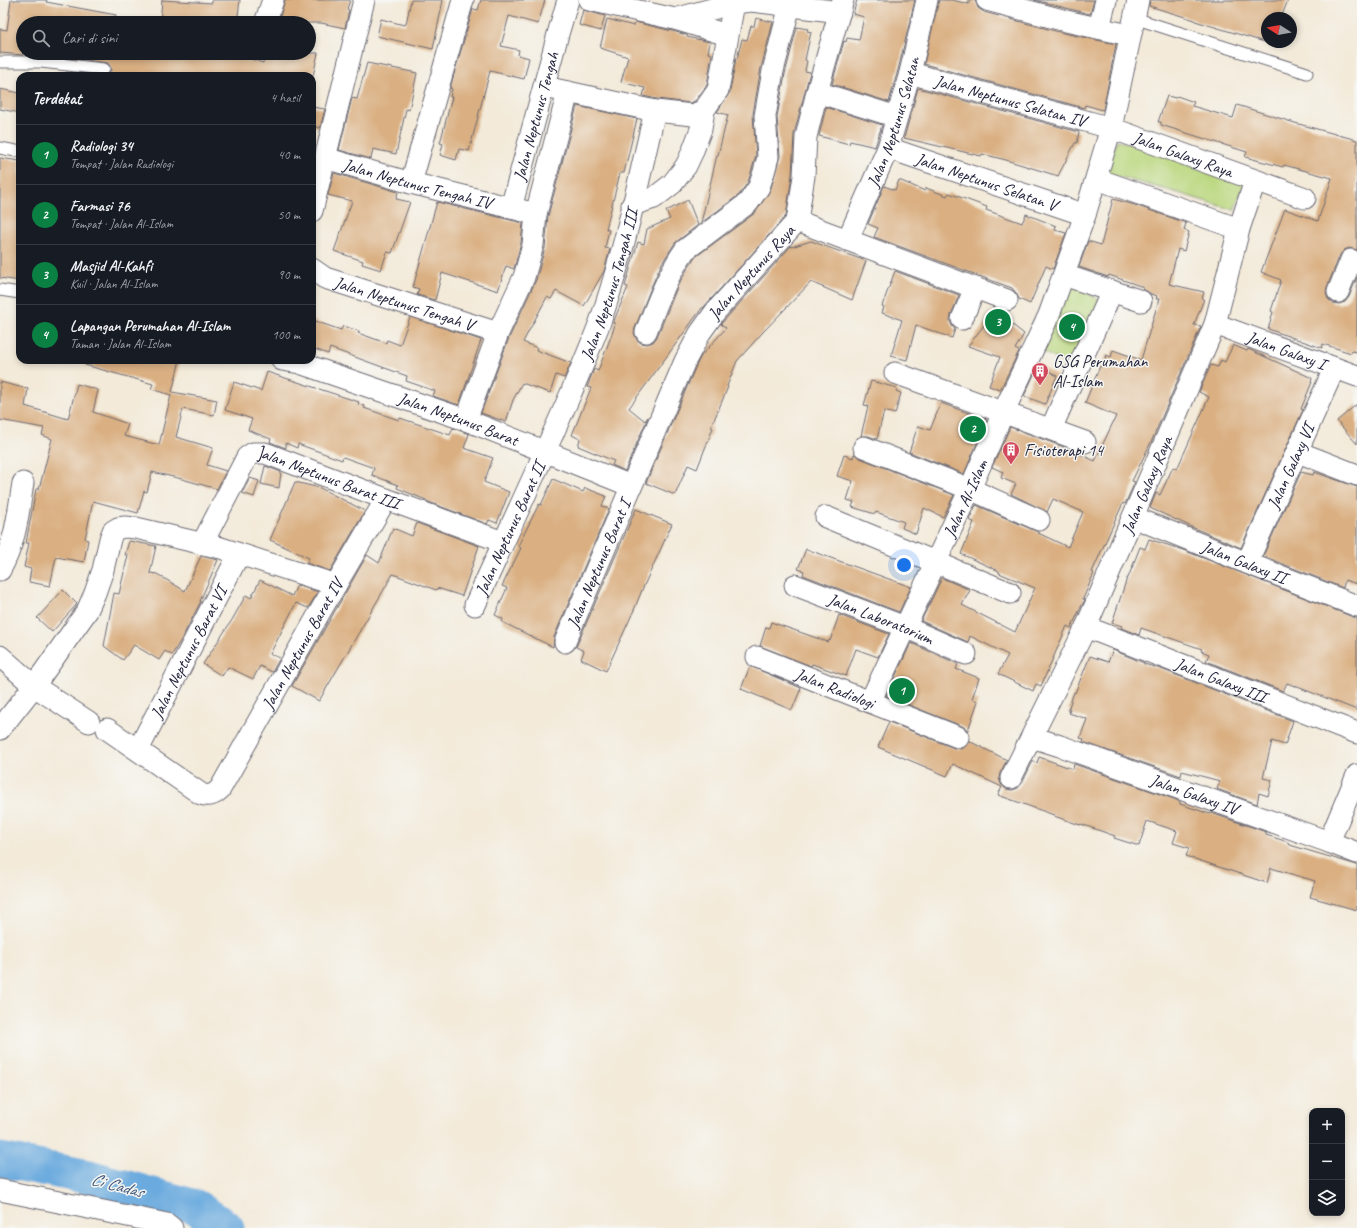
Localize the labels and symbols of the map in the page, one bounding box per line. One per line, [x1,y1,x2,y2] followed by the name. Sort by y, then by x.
[1261,12,1297,48] north arrow
[508,49,563,184] street label: Jalan Neptunus Tengah
[861,53,924,191] street label: Jalan Neptunus Selatan
[932,70,1092,132] street label: Jalan Neptunus Selatan IV
[1130,126,1237,182] street label: Jalan Galaxy Raya
[912,147,1063,216] street label: Jalan Neptunus Selatan V
[340,153,497,214] street label: Jalan Neptunus Tengah IV
[575,204,643,364] street label: Jalan Neptunus Tengah III
[702,219,800,324] street label: Jalan Neptunus Raya
[331,271,480,336] street label: Jalan Neptunus Tengah V
[985,307,1011,337] pin: 3
[1059,312,1085,342] pin: 4
[1243,326,1333,376] street label: Jalan Galaxy I
[1053,351,1149,392] place label: GSG Perumahan Al-Islam
[1030,361,1050,386] building icon: GSG Perumahan Al-Islam
[395,387,524,451] street label: Jalan Neptunus Barat
[960,414,986,444] pin: 2
[1262,417,1320,513] street label: Jalan Galaxy VI
[1116,431,1177,538] street label: Jalan Galaxy Raya
[1001,440,1021,465] building icon: Fisioterapi 14
[1024,440,1106,461] place label: Fisioterapi 14
[256,442,406,515] street label: Jalan Neptunus Barat III
[470,455,551,599] street label: Jalan Neptunus Barat II
[938,456,992,541] street label: Jalan Al-Islam
[561,493,637,632] street label: Jalan Neptunus Barat I
[1198,535,1294,590] street label: Jalan Galaxy II
[894,555,914,575] your location
[256,572,349,714] street label: Jalan Neptunus Barat IV
[145,579,233,723] street label: Jalan Neptunus Barat VI
[824,588,938,649] street label: Jalan Laboratorium
[1171,652,1273,708] street label: Jalan Galaxy III
[791,663,879,714] street label: Jalan Radiologi
[889,676,915,706] pin: 1
[1147,768,1244,820] street label: Jalan Galaxy IV
[89,1168,148,1203] water label: Ci Cadas

